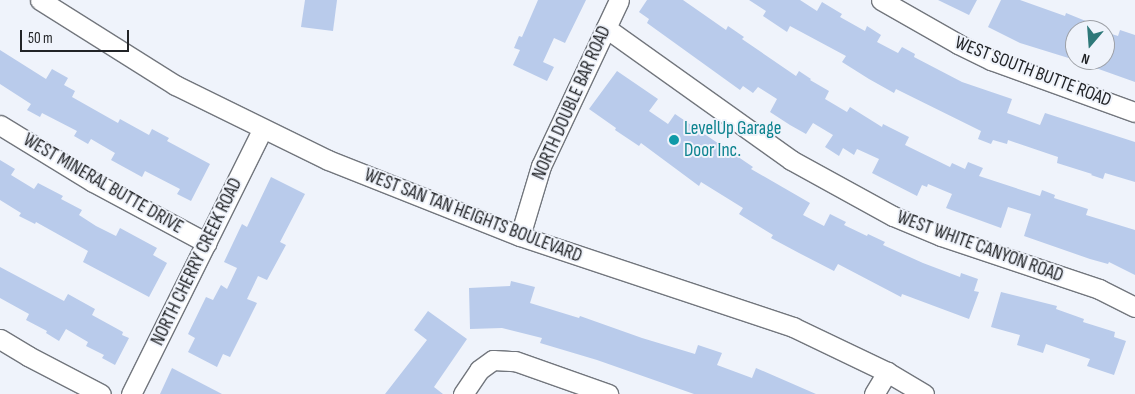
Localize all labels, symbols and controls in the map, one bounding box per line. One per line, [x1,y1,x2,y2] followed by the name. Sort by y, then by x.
[22,20,131,52] scale bar
[1065,20,1115,70] north arrow
[528,22,616,184] street label: NORTH DOUBLE BAR ROAD
[28,29,53,48] text: 50 m
[952,32,1114,112] street label: WEST SOUTH BUTTE ROAD
[1079,50,1092,68] text: N
[684,118,781,162] place label: LevelUp Garage Door Inc.
[19,129,187,239] street label: WEST MINERAL BUTTE DRIVE
[668,134,680,146] marker: LevelUp Garage Door Inc.
[361,164,585,268] street label: WEST SAN TAN HEIGHTS BOULEVARD
[147,174,247,350] street label: NORTH CHERRY CREEK ROAD
[894,206,1066,288] street label: WEST WHITE CANYON ROAD

